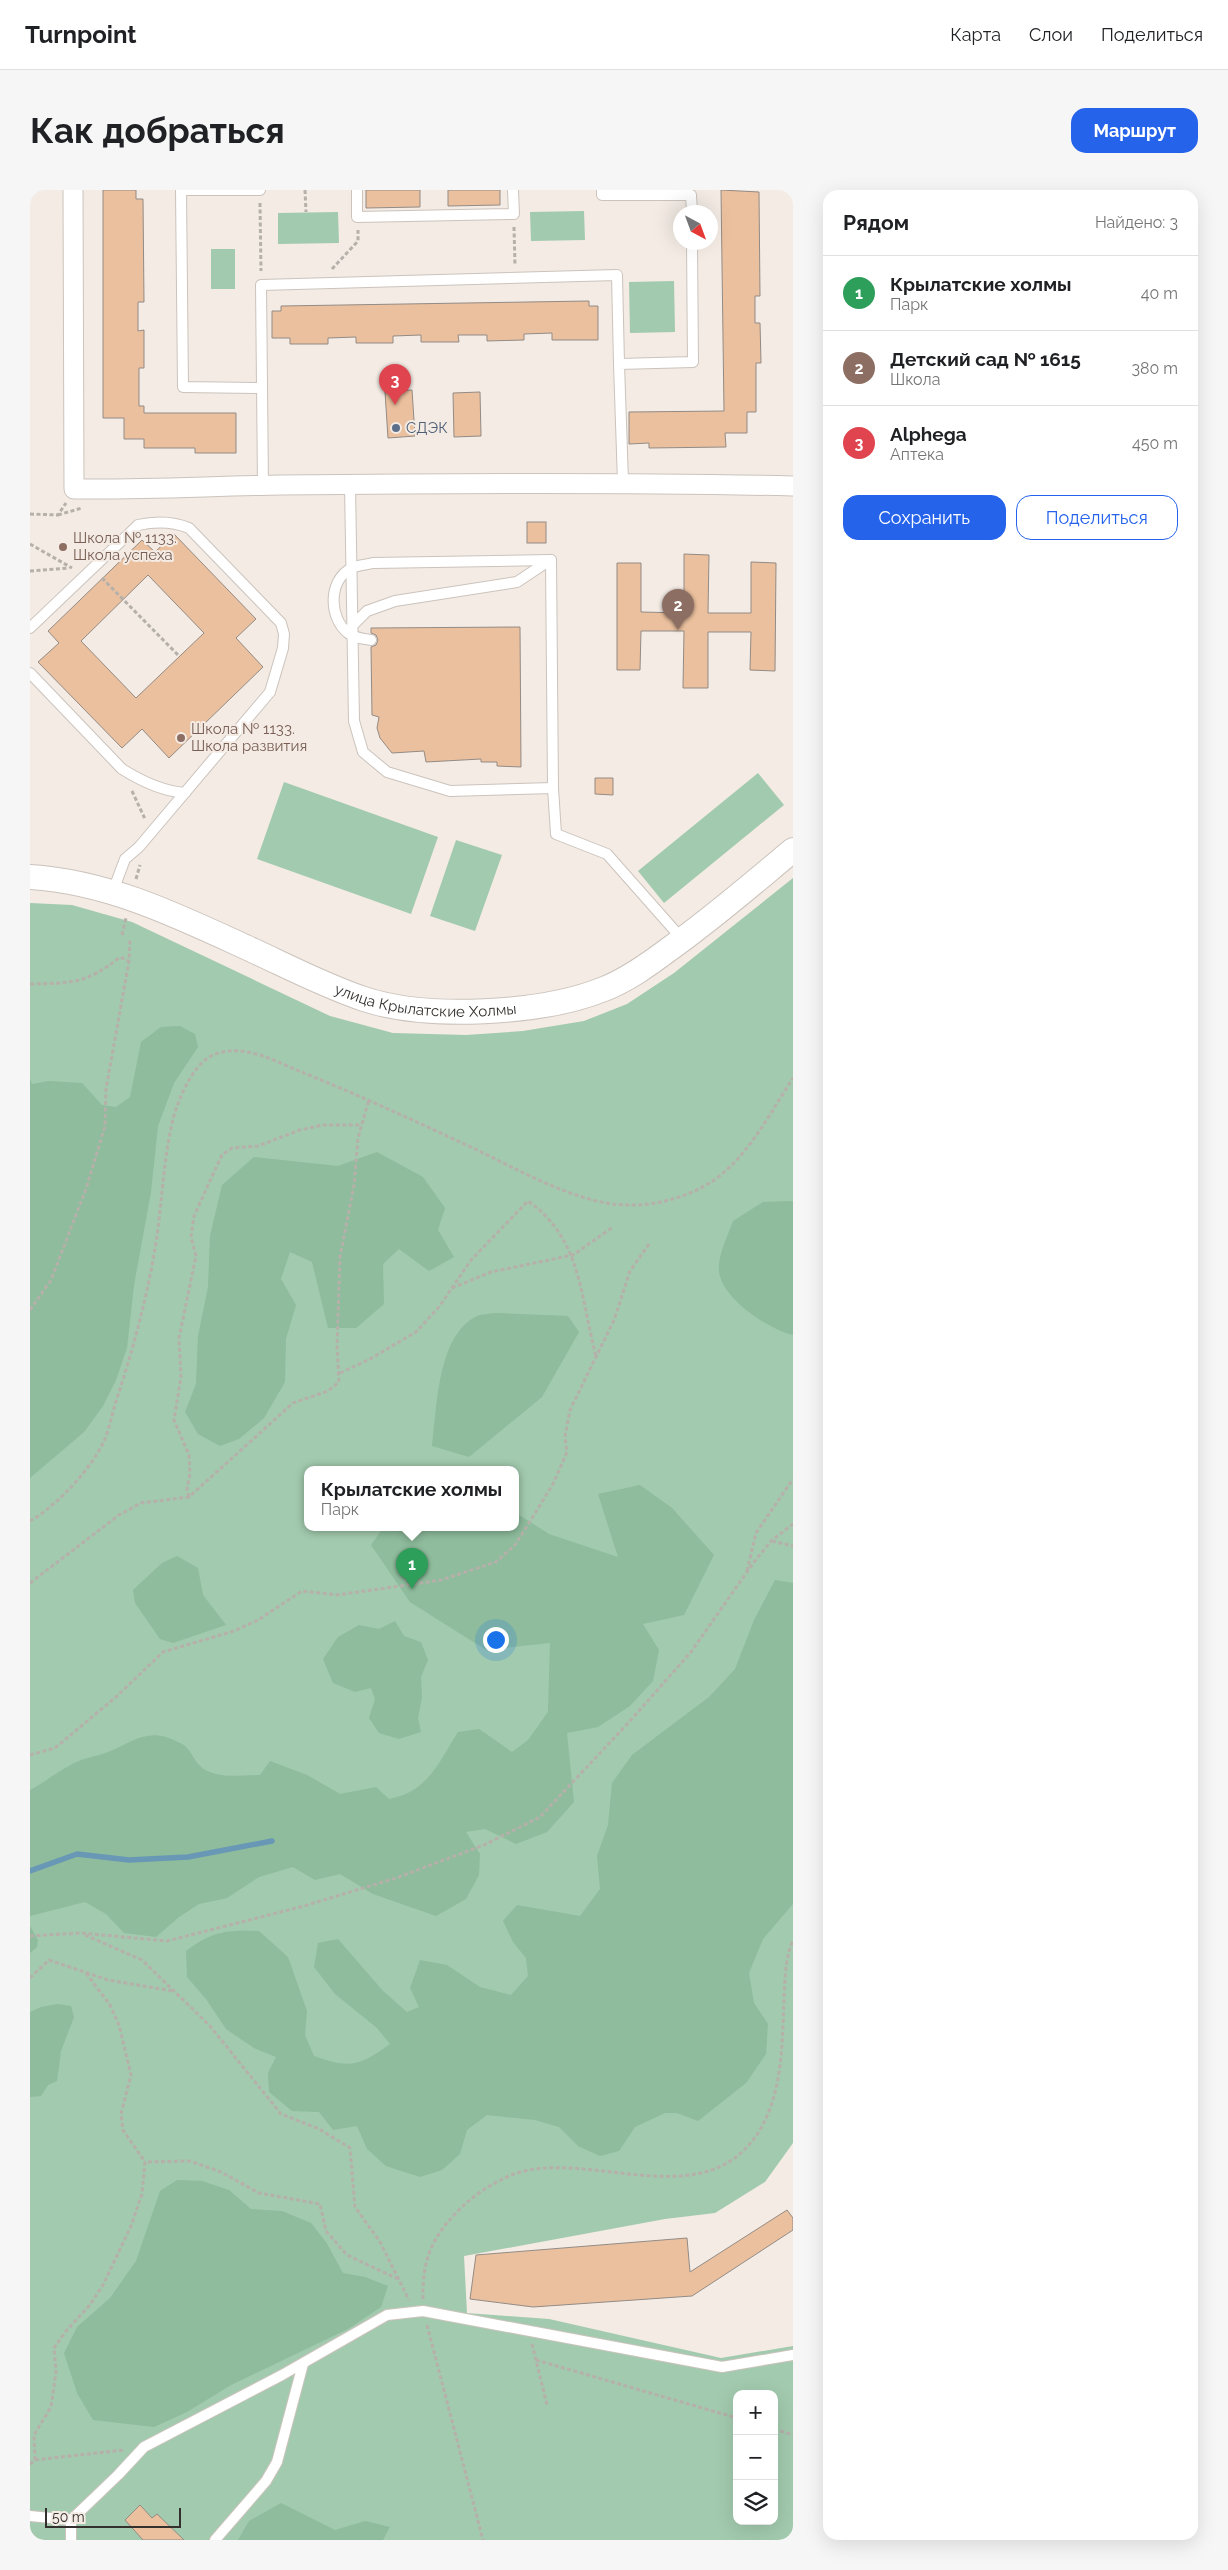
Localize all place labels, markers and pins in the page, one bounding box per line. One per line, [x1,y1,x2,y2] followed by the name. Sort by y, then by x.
[379,364,411,405] pin: 3
[406,419,448,437] place label: СДЭК
[390,422,402,434] marker: СДЭК
[73,529,177,564] place label: Школа № 1133. Школа успеха
[57,541,69,553] marker: Школа № 1133. Школа успеха
[662,589,694,630] pin: 2
[191,720,307,755] place label: Школа № 1133. Школа развития
[175,732,187,744] marker: Школа № 1133. Школа развития
[396,1548,428,1589] pin: 1

